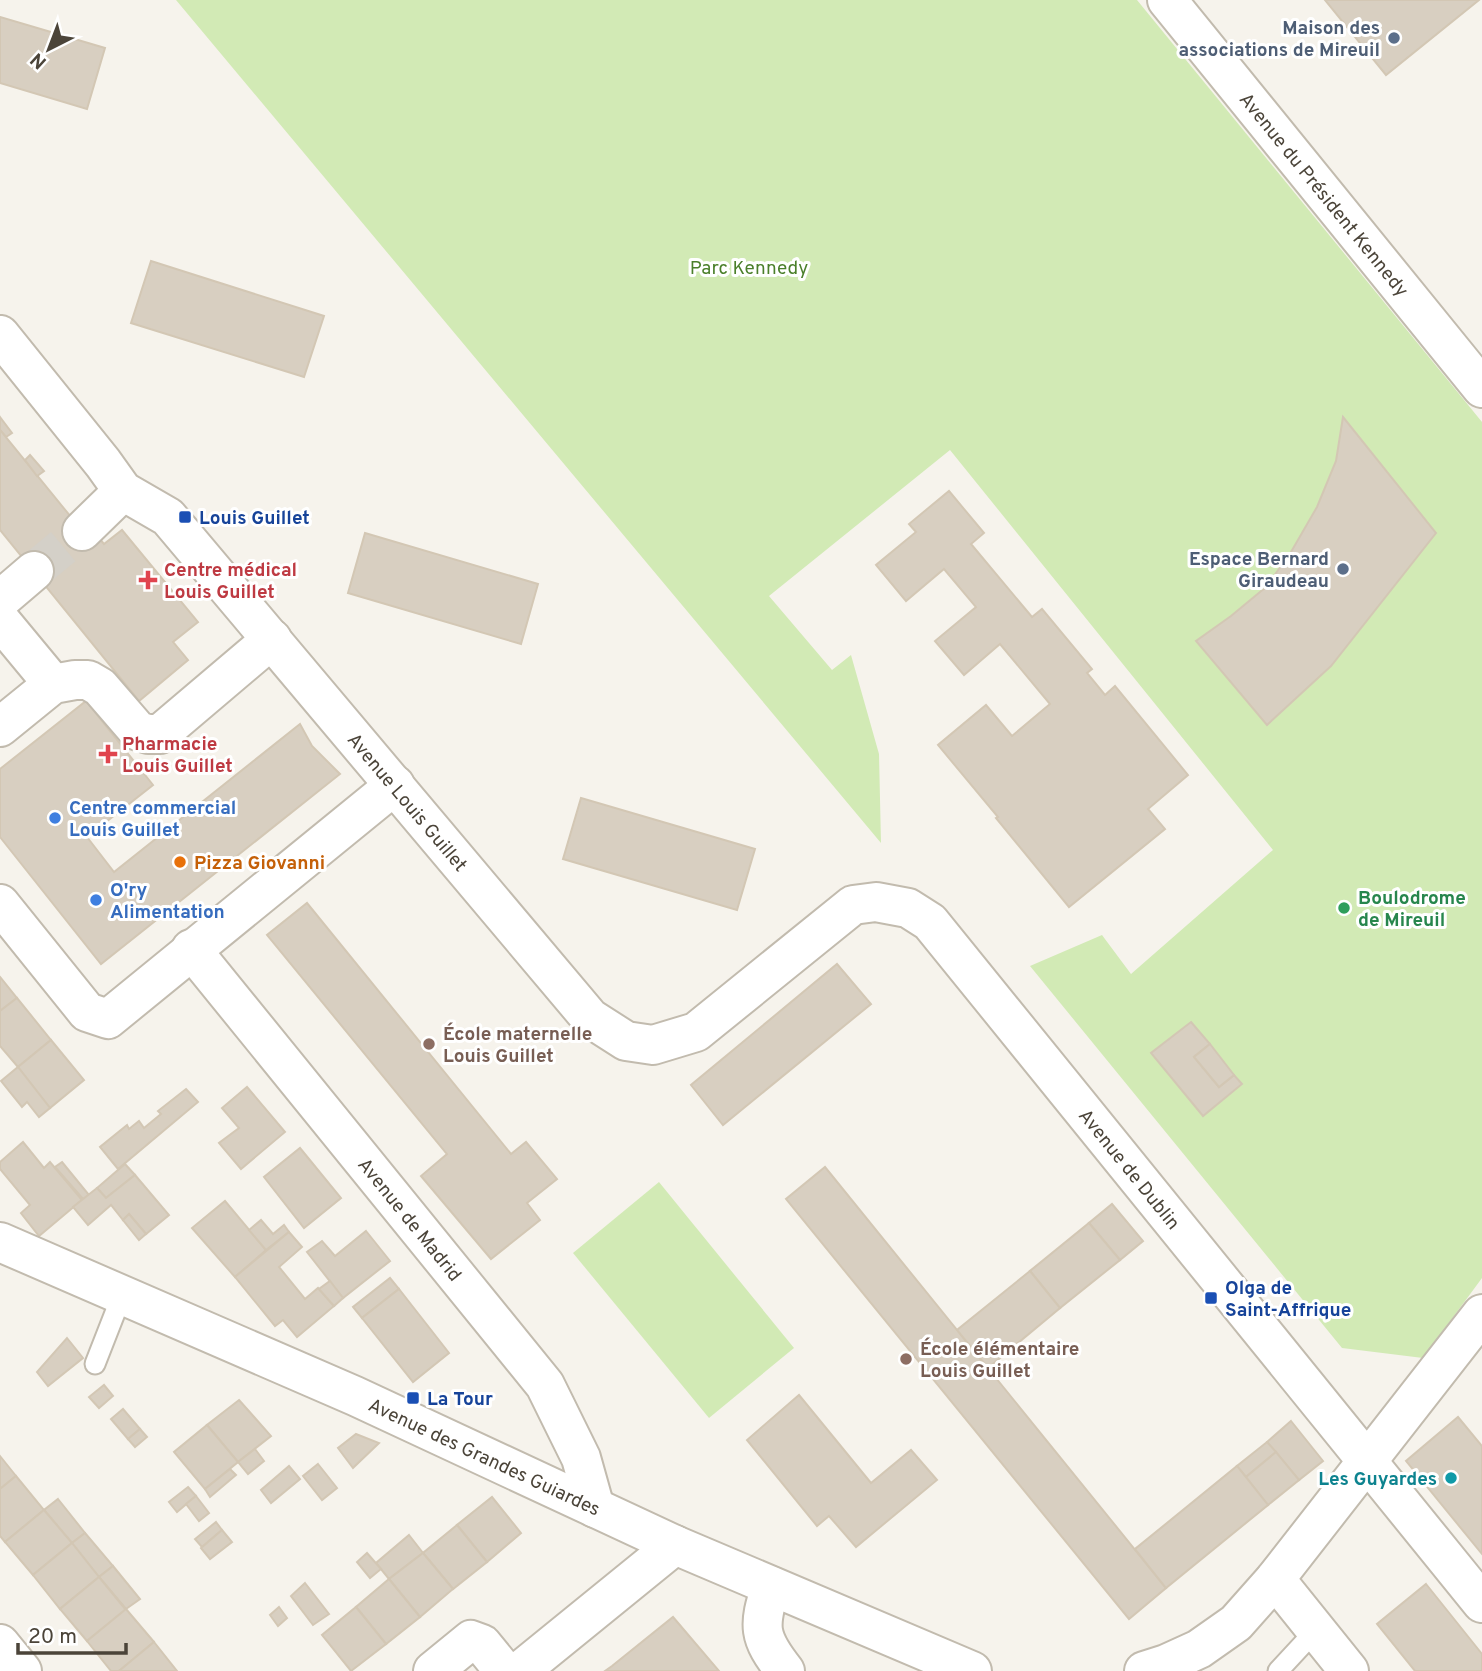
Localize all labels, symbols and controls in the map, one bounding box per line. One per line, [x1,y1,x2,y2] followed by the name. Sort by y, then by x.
[14,14,84,84] north arrow
[1178,17,1380,63] place label: Maison des associations de Mireuil
[1386,30,1402,46] marker: Maison des associations de Mireuil
[26,47,52,74] text: N
[1233,89,1413,302] street label: Avenue du Président Kennedy
[690,257,808,281] park label: Parc Kennedy
[199,507,310,531] place label: Louis Guillet
[177,509,193,525] marker: Louis Guillet
[1189,548,1329,594] place label: Espace Bernard Giraudeau
[164,559,297,605] place label: Centre médical Louis Guillet
[1335,561,1351,577] marker: Espace Bernard Giraudeau
[138,570,158,590] marker: Centre médical Louis Guillet
[341,729,472,877] street label: Avenue Louis Guillet
[122,733,233,779] place label: Pharmacie Louis Guillet
[100,746,116,762] marker: Pharmacie Louis Guillet
[69,797,236,843] place label: Centre commercial Louis Guillet
[47,810,63,826] marker: Centre commercial Louis Guillet
[194,852,325,876] place label: Pizza Giovanni
[172,854,188,870] marker: Pizza Giovanni
[110,879,225,925] place label: O'ry Alimentation
[1358,887,1466,933] place label: Boulodrome de Mireuil
[88,892,104,908] marker: O'ry Alimentation
[1336,900,1352,916] marker: Boulodrome de Mireuil
[443,1022,592,1069] place label: École maternelle Louis Guillet
[421,1036,437,1052] marker: École maternelle Louis Guillet
[1072,1105,1184,1235] street label: Avenue de Dublin
[352,1154,466,1287] street label: Avenue de Madrid
[1225,1277,1351,1323] place label: Olga de Saint-Affrique
[1203,1290,1219,1306] marker: Olga de Saint-Affrique
[920,1337,1079,1384] place label: École élémentaire Louis Guillet
[898,1351,914,1367] marker: École élémentaire Louis Guillet
[427,1388,493,1412] place label: La Tour
[405,1390,421,1406] marker: La Tour
[364,1394,604,1522] street label: Avenue des Grandes Guiardes
[1318,1468,1437,1492] place label: Les Guyardes
[1443,1470,1459,1486] marker: Les Guyardes
[18,1612,126,1656] scale bar
[28,1624,77,1651] text: 20 m

